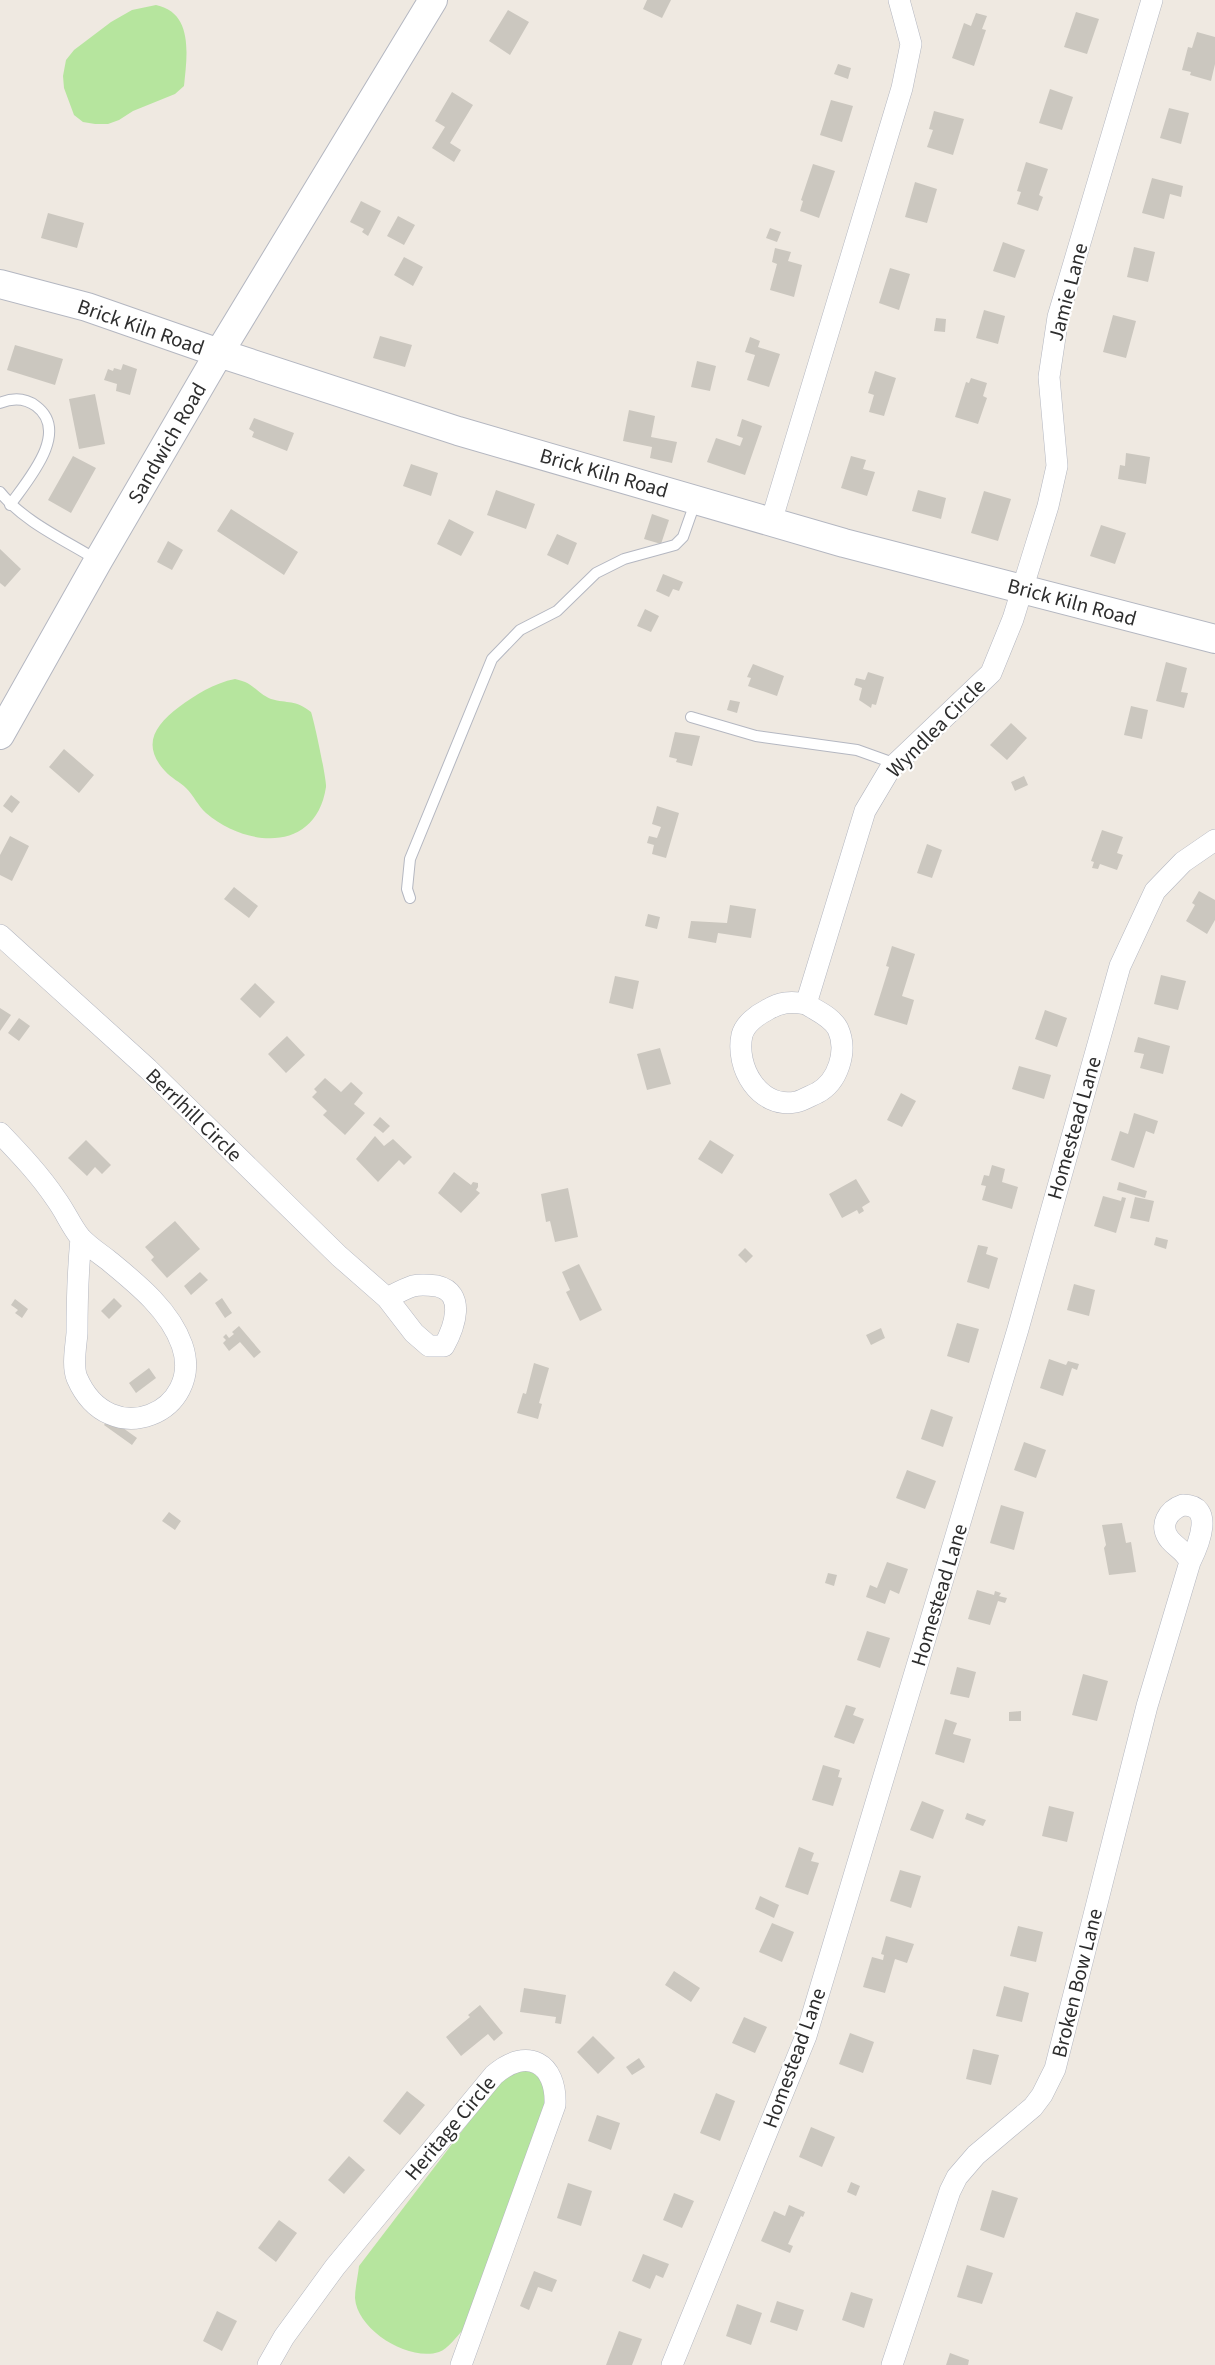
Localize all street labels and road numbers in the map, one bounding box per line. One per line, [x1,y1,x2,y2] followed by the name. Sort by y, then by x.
[1041,240,1095,344] street label: Jamie Lane
[74,291,208,363] street label: Brick Kiln Road
[120,377,214,509] street label: Sandwich Road
[536,440,672,506] street label: Brick Kiln Road
[1004,570,1140,634] street label: Brick Kiln Road
[880,672,992,784] street label: Wyndlea Circle
[1039,1053,1109,1203] street label: Homestead Lane
[139,1061,249,1169] street label: BerrIhill Circle
[903,1520,975,1670] street label: Homestead Lane
[1044,1905,1110,2061] street label: Broken Bow Lane
[755,1984,833,2132] street label: Homestead Lane
[397,2069,503,2187] street label: Heritage Circle

